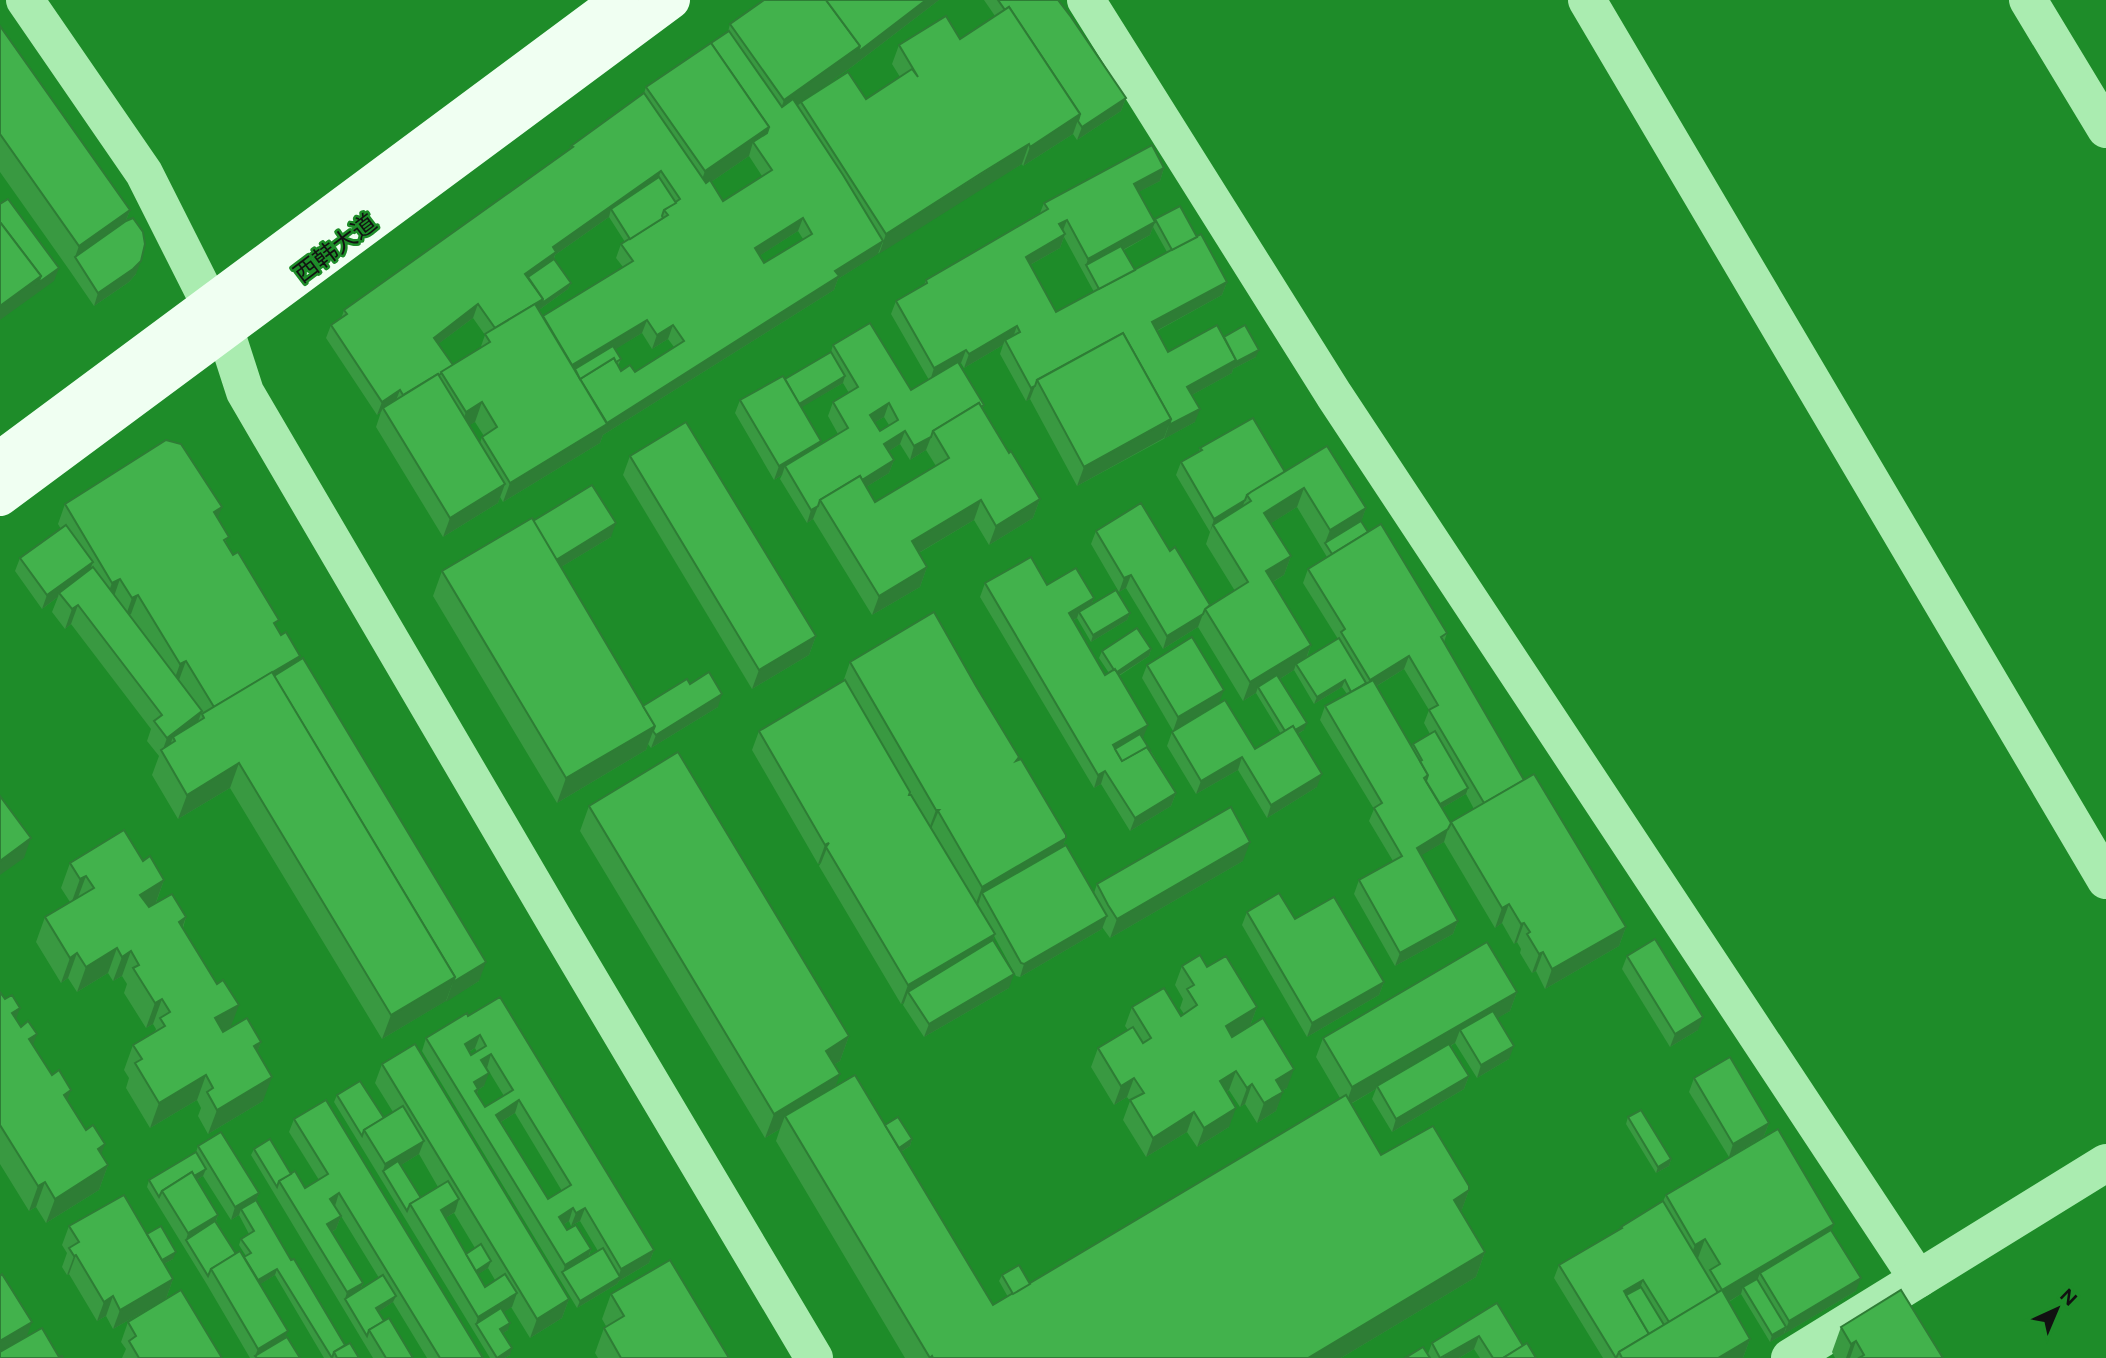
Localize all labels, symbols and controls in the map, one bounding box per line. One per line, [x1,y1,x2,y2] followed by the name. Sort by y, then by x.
[288,208,382,288] street label: 西韩大道
[2022,1274,2092,1344] north arrow
[2055,1284,2082,1311] text: N

